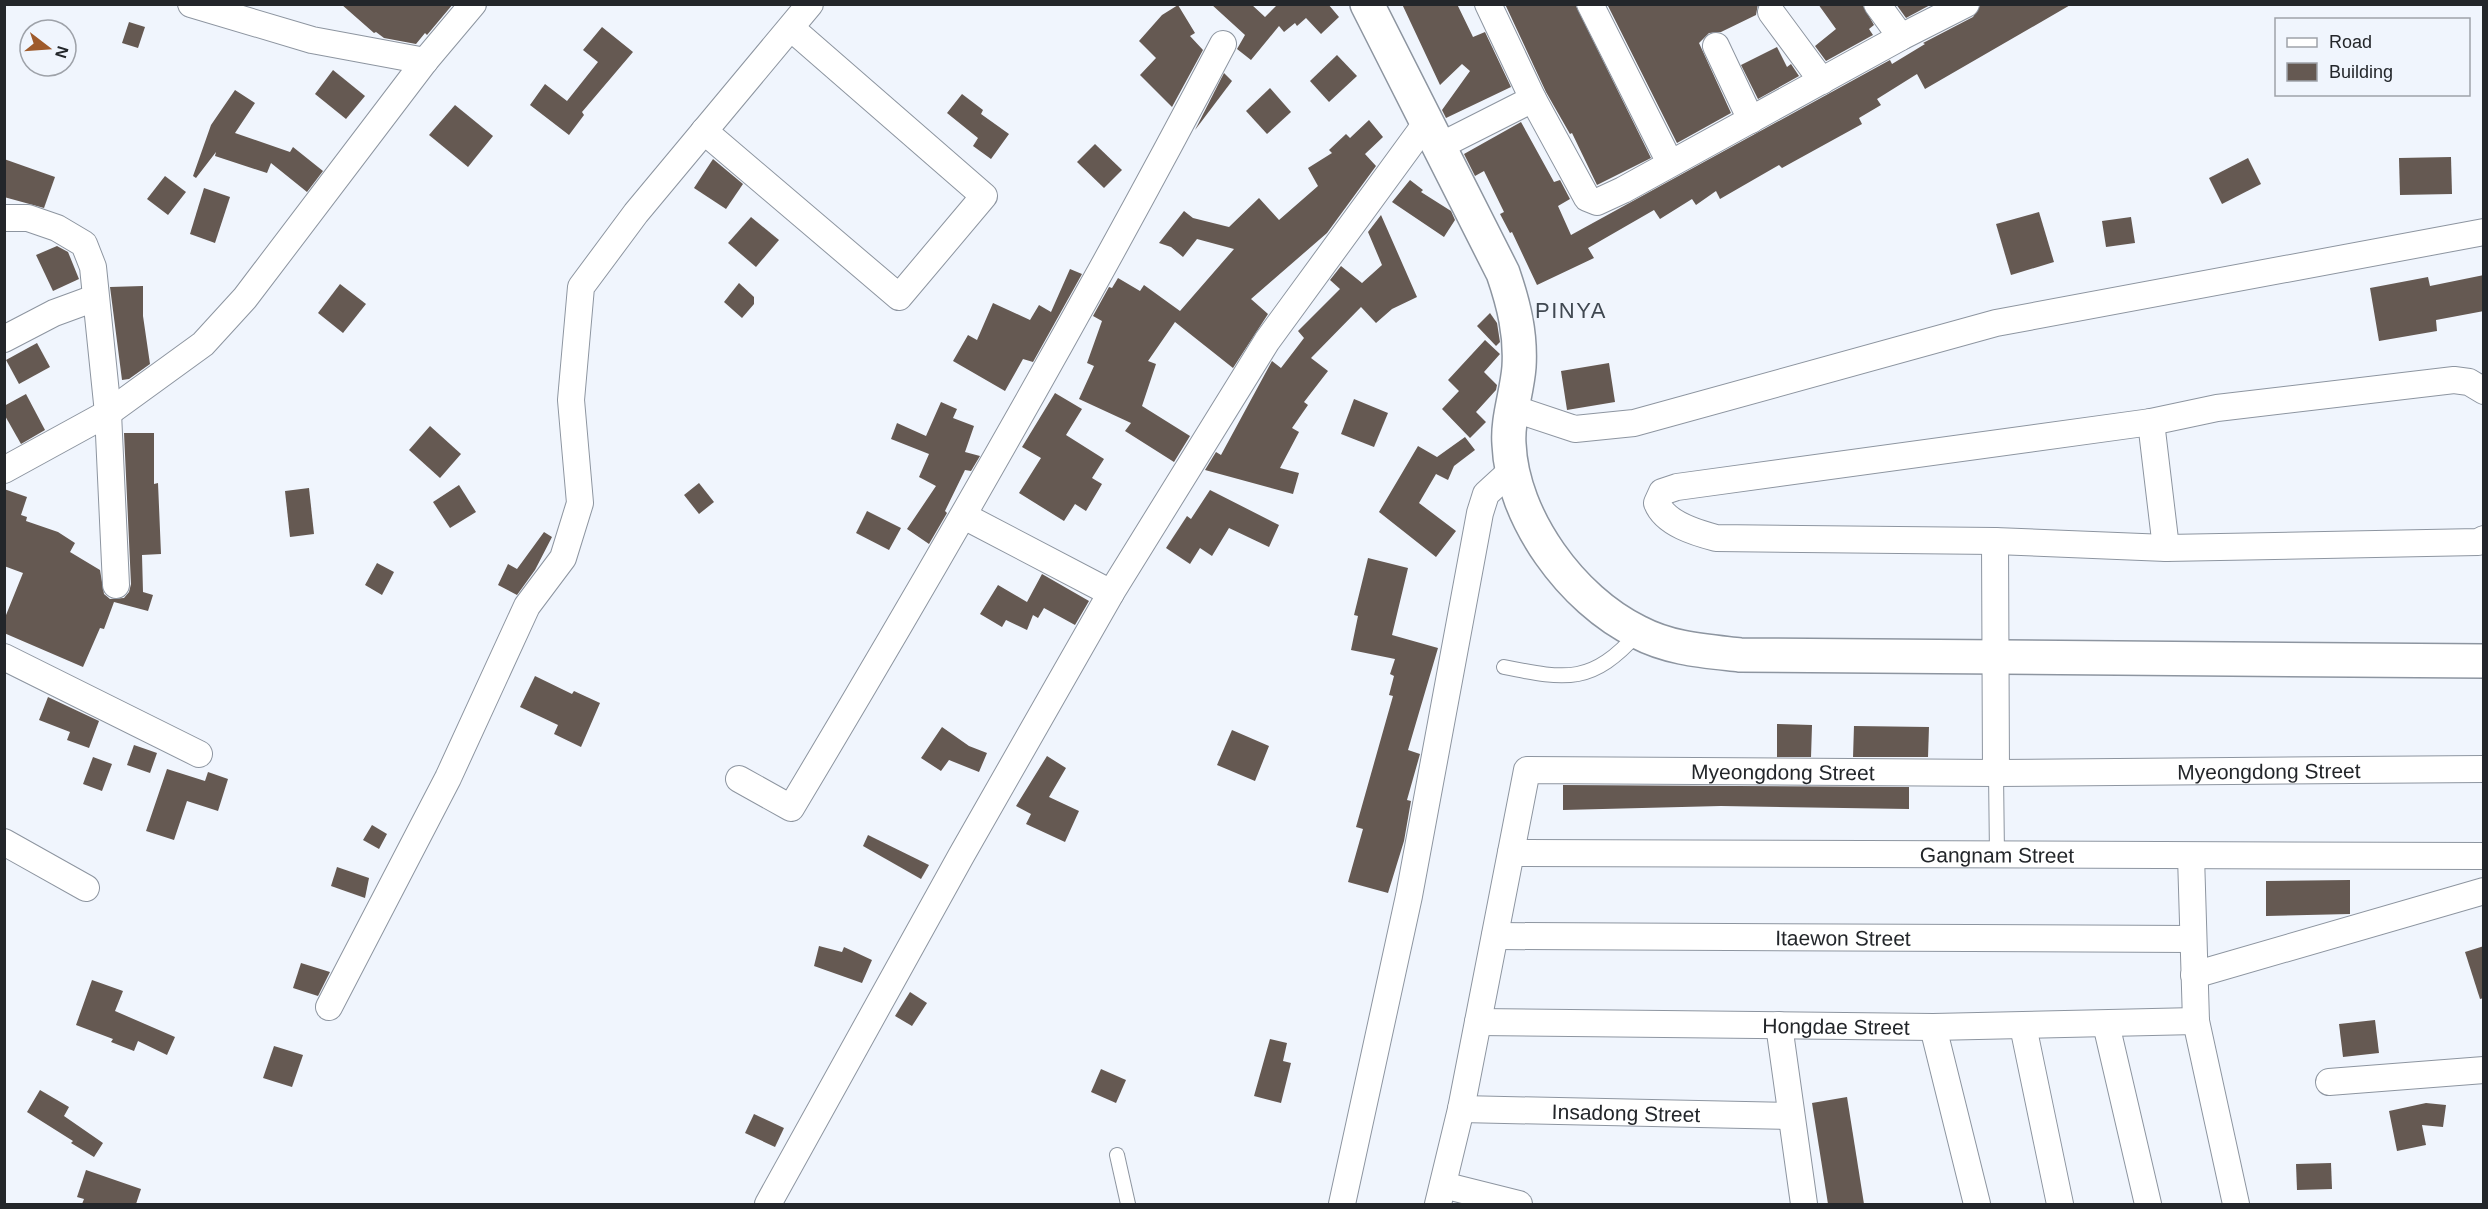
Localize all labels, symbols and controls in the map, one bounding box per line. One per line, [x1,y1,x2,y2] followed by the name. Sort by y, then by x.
[18,18,78,78] north arrow
[2275,18,2470,96] legend
[2329,32,2372,52] text: Road
[52,44,72,60] text: N
[2329,62,2393,82] text: Building
[1535,298,1607,323] district label: PINYA
[2177,759,2361,783] street label: Myeongdong Street
[1691,760,1875,784] street label: Myeongdong Street
[1920,843,2074,866] street label: Gangnam Street
[1775,926,1911,949] street label: Itaewon Street
[1762,1014,1910,1038] street label: Hongdae Street
[1552,1099,1701,1126] street label: Insadong Street

